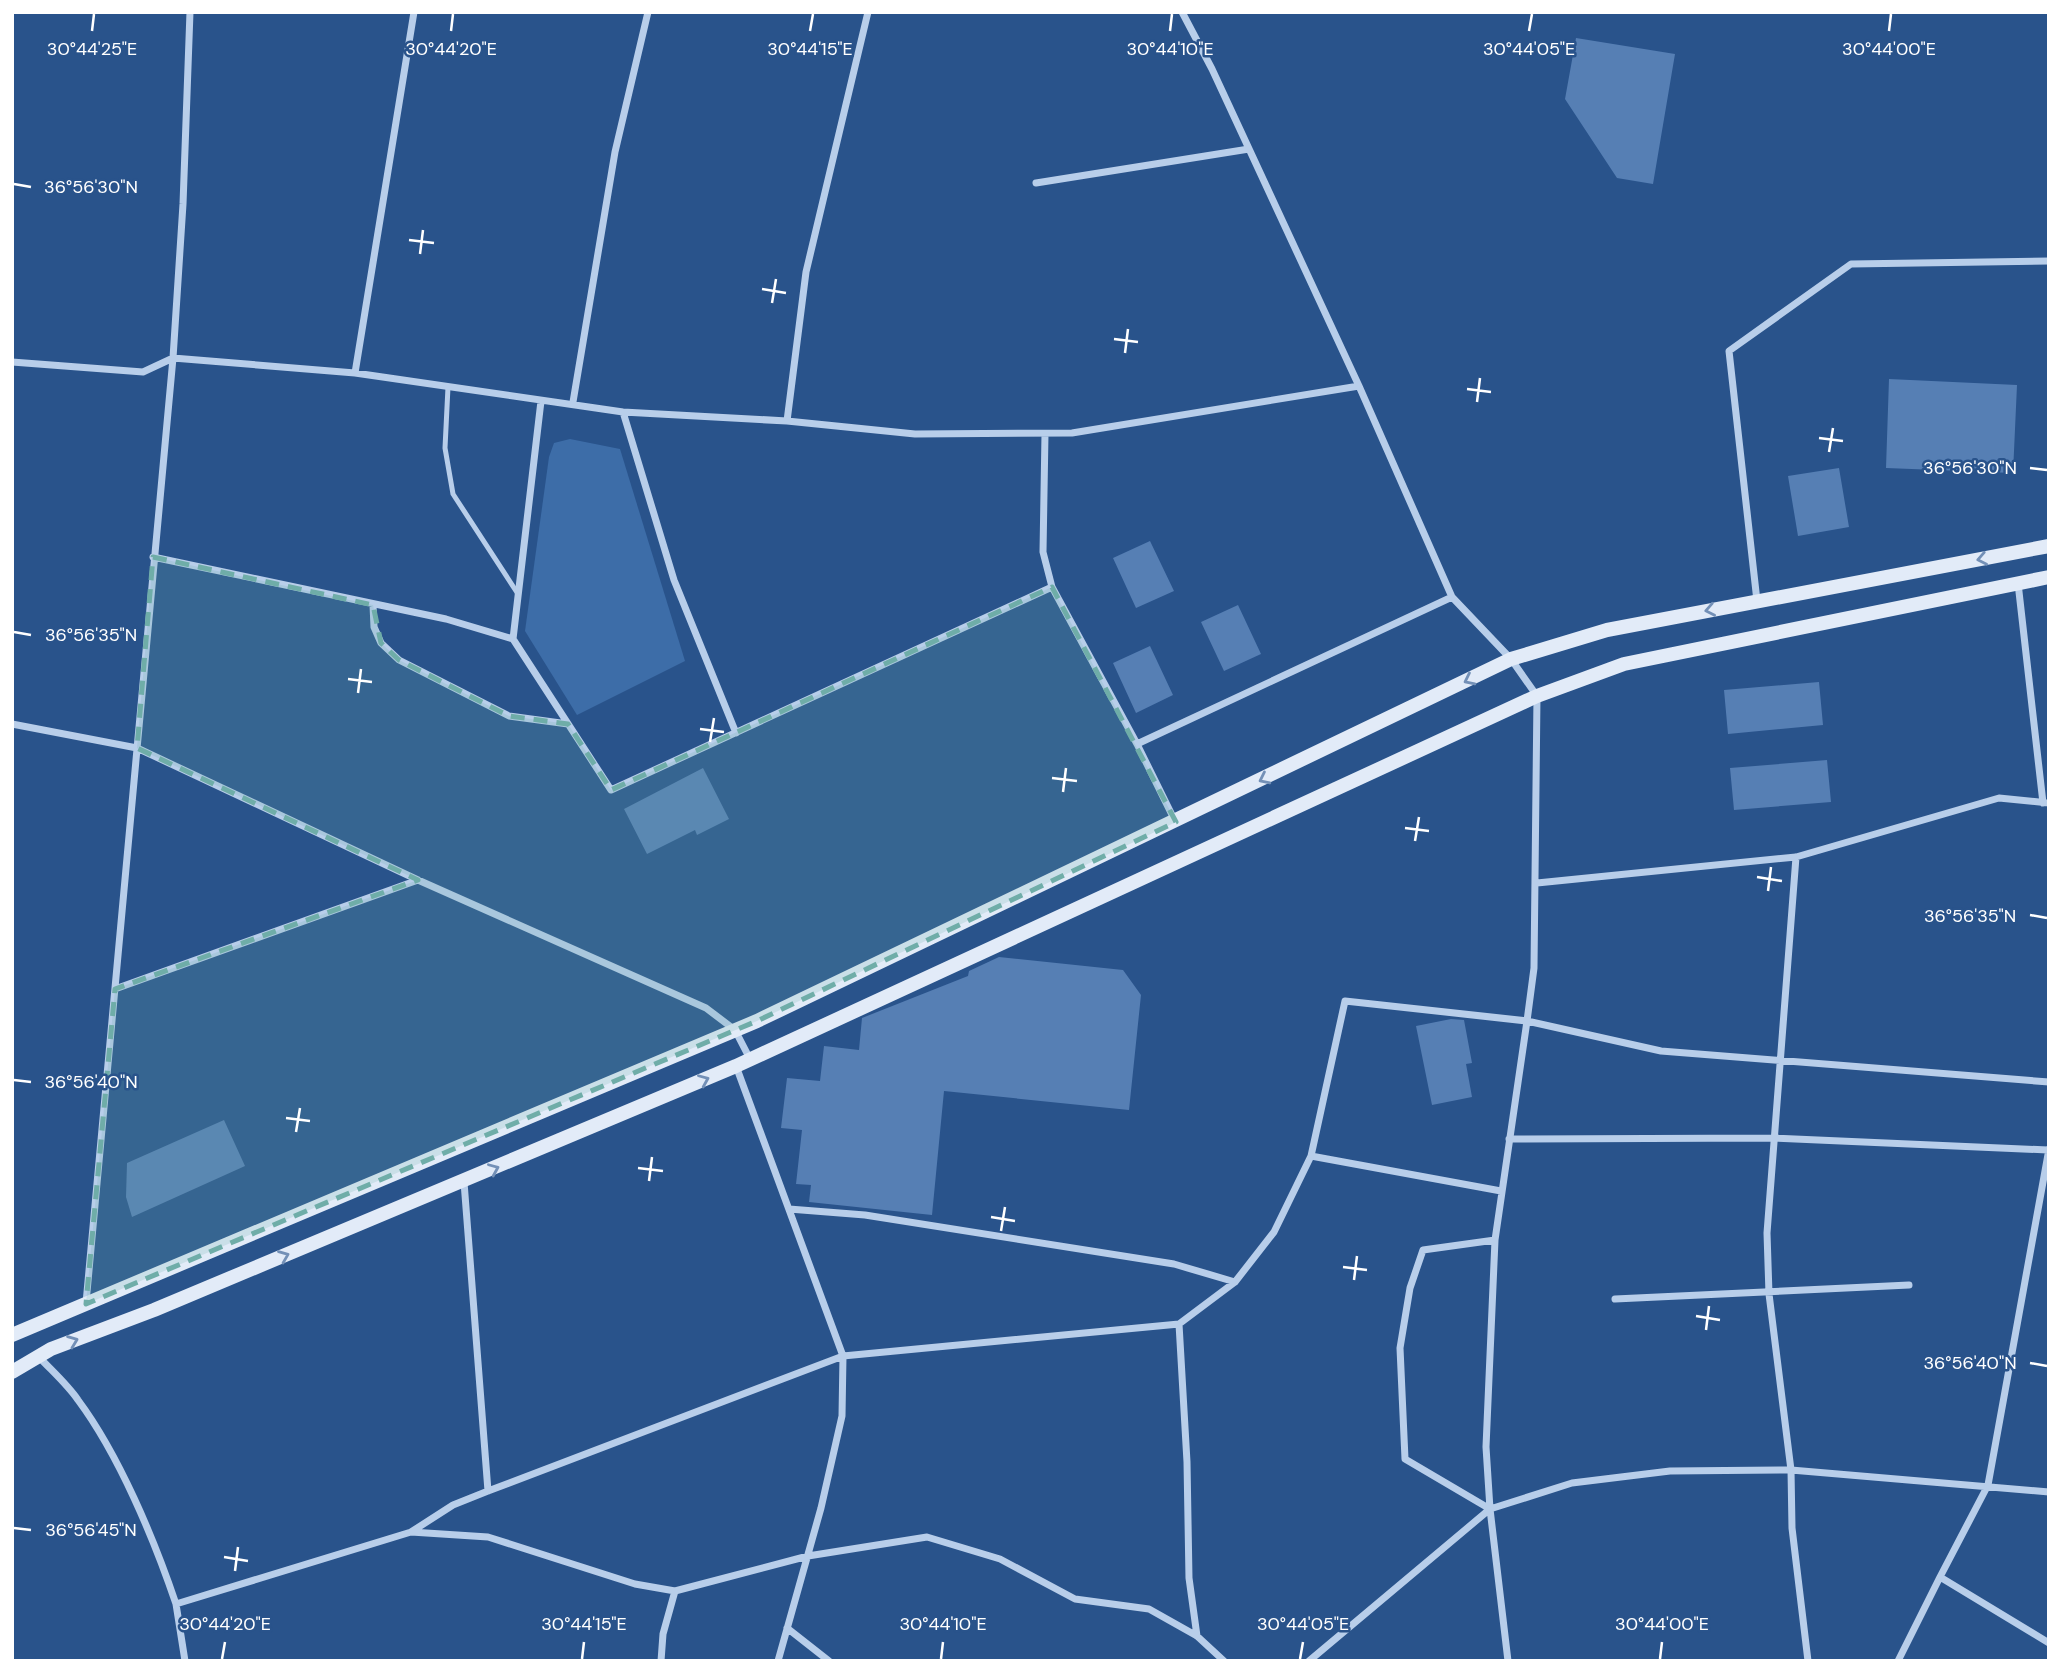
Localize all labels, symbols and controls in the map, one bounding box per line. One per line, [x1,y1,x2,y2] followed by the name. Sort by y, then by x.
[47,37,137,61] text: 30°44'25"E
[405,37,497,61] text: 30°44'20"E
[767,37,853,61] text: 30°44'15"E
[1126,37,1214,61] text: 30°44'10"E
[1483,37,1575,61] text: 30°44'05"E
[1842,37,1936,61] text: 30°44'00"E
[44,175,138,199] text: 36°56'30"N
[1923,456,2017,480] text: 36°56'30"N
[1976,551,1988,566] one-way arrow
[1704,602,1716,617] one-way arrow
[45,623,137,647] text: 36°56'35"N
[1464,671,1476,685] one-way arrow
[1259,771,1271,785] one-way arrow
[1924,904,2016,928] text: 36°56'35"N
[44,1070,138,1094] text: 36°56'40"N
[696,1074,709,1088] one-way arrow
[487,1163,499,1177] one-way arrow
[277,1250,289,1264] one-way arrow
[66,1335,78,1349] one-way arrow
[1923,1351,2017,1375] text: 36°56'40"N
[45,1518,137,1542] text: 36°56'45"N
[179,1612,271,1636] text: 30°44'20"E
[541,1612,627,1636] text: 30°44'15"E
[899,1612,987,1636] text: 30°44'10"E
[1257,1612,1349,1636] text: 30°44'05"E
[1615,1612,1709,1636] text: 30°44'00"E

